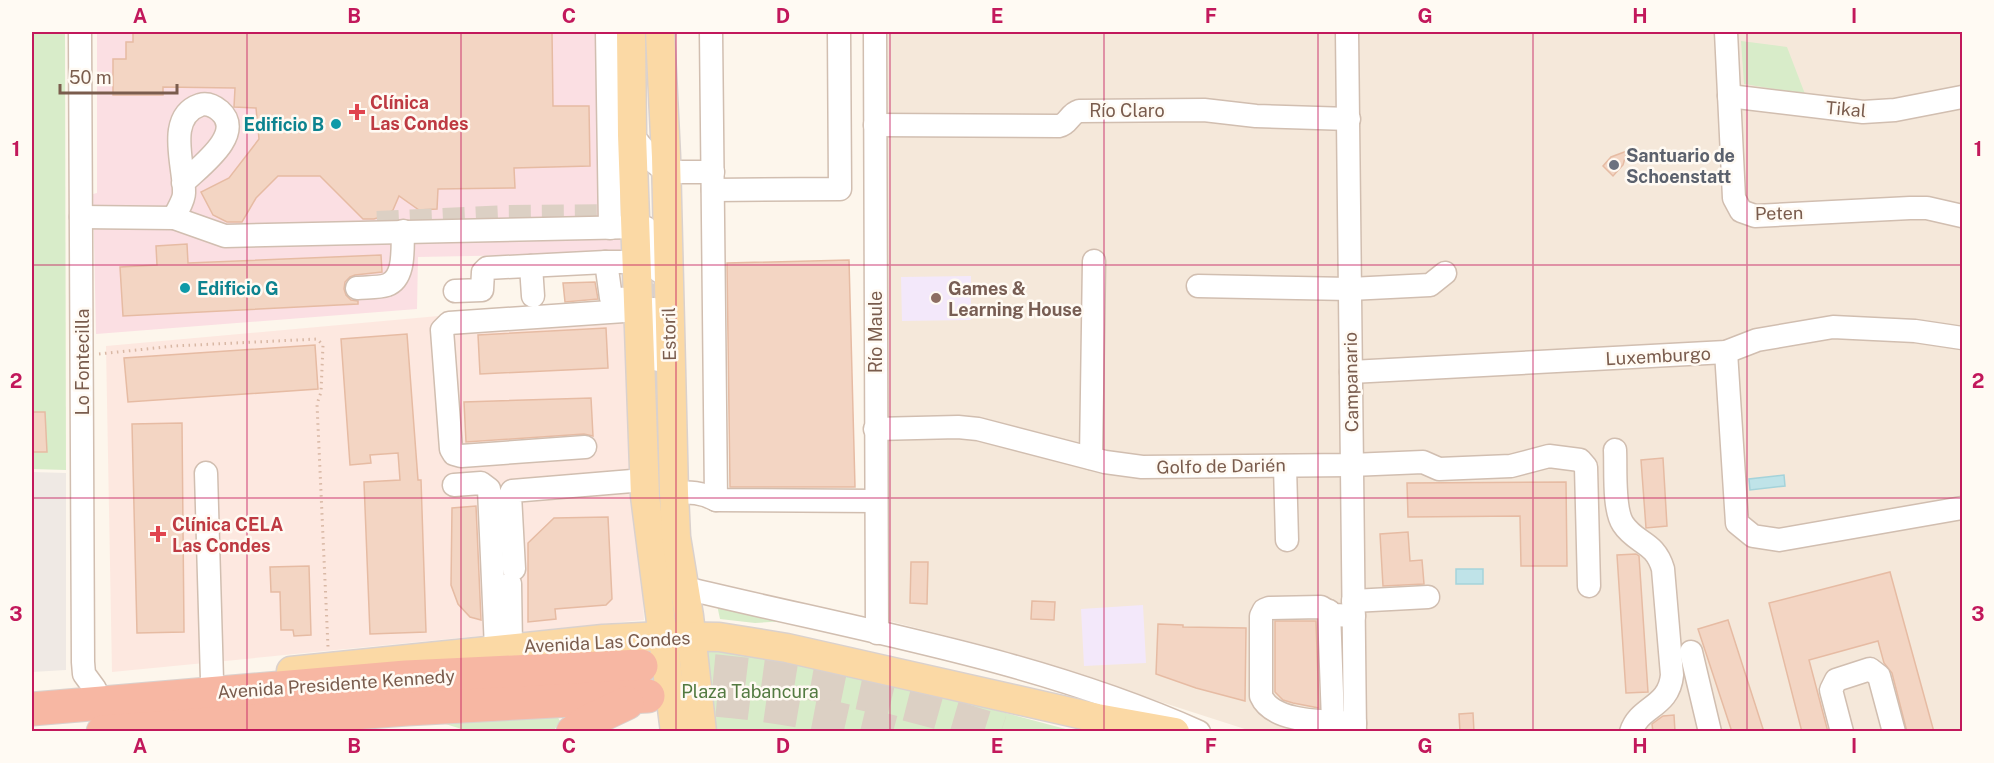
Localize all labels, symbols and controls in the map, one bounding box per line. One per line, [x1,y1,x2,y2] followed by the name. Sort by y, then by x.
[133,4,147,28] text: A
[347,4,361,28] text: B
[562,4,576,28] text: C
[776,4,790,28] text: D
[991,4,1003,28] text: E
[1205,4,1217,28] text: F
[1417,4,1433,28] text: G
[1632,4,1648,28] text: H
[1851,4,1857,28] text: I
[60,57,177,95] scale bar
[69,67,112,88] text: 50 m
[370,92,469,134] place label: Clínica Las Condes
[1825,97,1867,121] street label: Tikal
[1089,100,1165,121] street label: Río Claro
[348,103,366,121] marker: Clínica Las Condes
[244,114,324,135] place label: Edificio B
[329,117,343,131] marker: Edificio B
[12,137,20,161] text: 1
[1974,137,1982,161] text: 1
[1626,145,1735,187] place label: Santuario de Schoenstatt
[1607,158,1621,172] marker: Santuario de Schoenstatt
[1755,202,1803,224] street label: Peten
[197,278,279,299] place label: Edificio G
[948,278,1082,320] place label: Games & Learning House
[178,281,192,295] marker: Edificio G
[865,291,886,373] street label: Río Maule
[929,291,943,305] marker: Games & Learning House
[658,307,680,361] street label: Estoril
[72,309,93,415] street label: Lo Fontecilla
[1340,332,1362,432] street label: Campanario
[1605,343,1711,369] street label: Luxemburgo
[10,369,22,393] text: 2
[1972,369,1984,393] text: 2
[1156,454,1286,478] street label: Golfo de Darién
[172,514,283,556] place label: Clínica CELA Las Condes
[149,525,167,543] marker: Clínica CELA Las Condes
[9,602,23,626] text: 3
[1971,602,1985,626] text: 3
[523,627,691,657] street label: Avenida Las Condes
[216,665,456,703] street label: Avenida Presidente Kennedy
[681,681,819,702] park label: Plaza Tabancura
[133,734,147,758] text: A
[347,734,361,758] text: B
[562,734,576,758] text: C
[776,734,790,758] text: D
[991,734,1003,758] text: E
[1205,734,1217,758] text: F
[1417,734,1433,758] text: G
[1632,734,1648,758] text: H
[1851,734,1857,758] text: I

